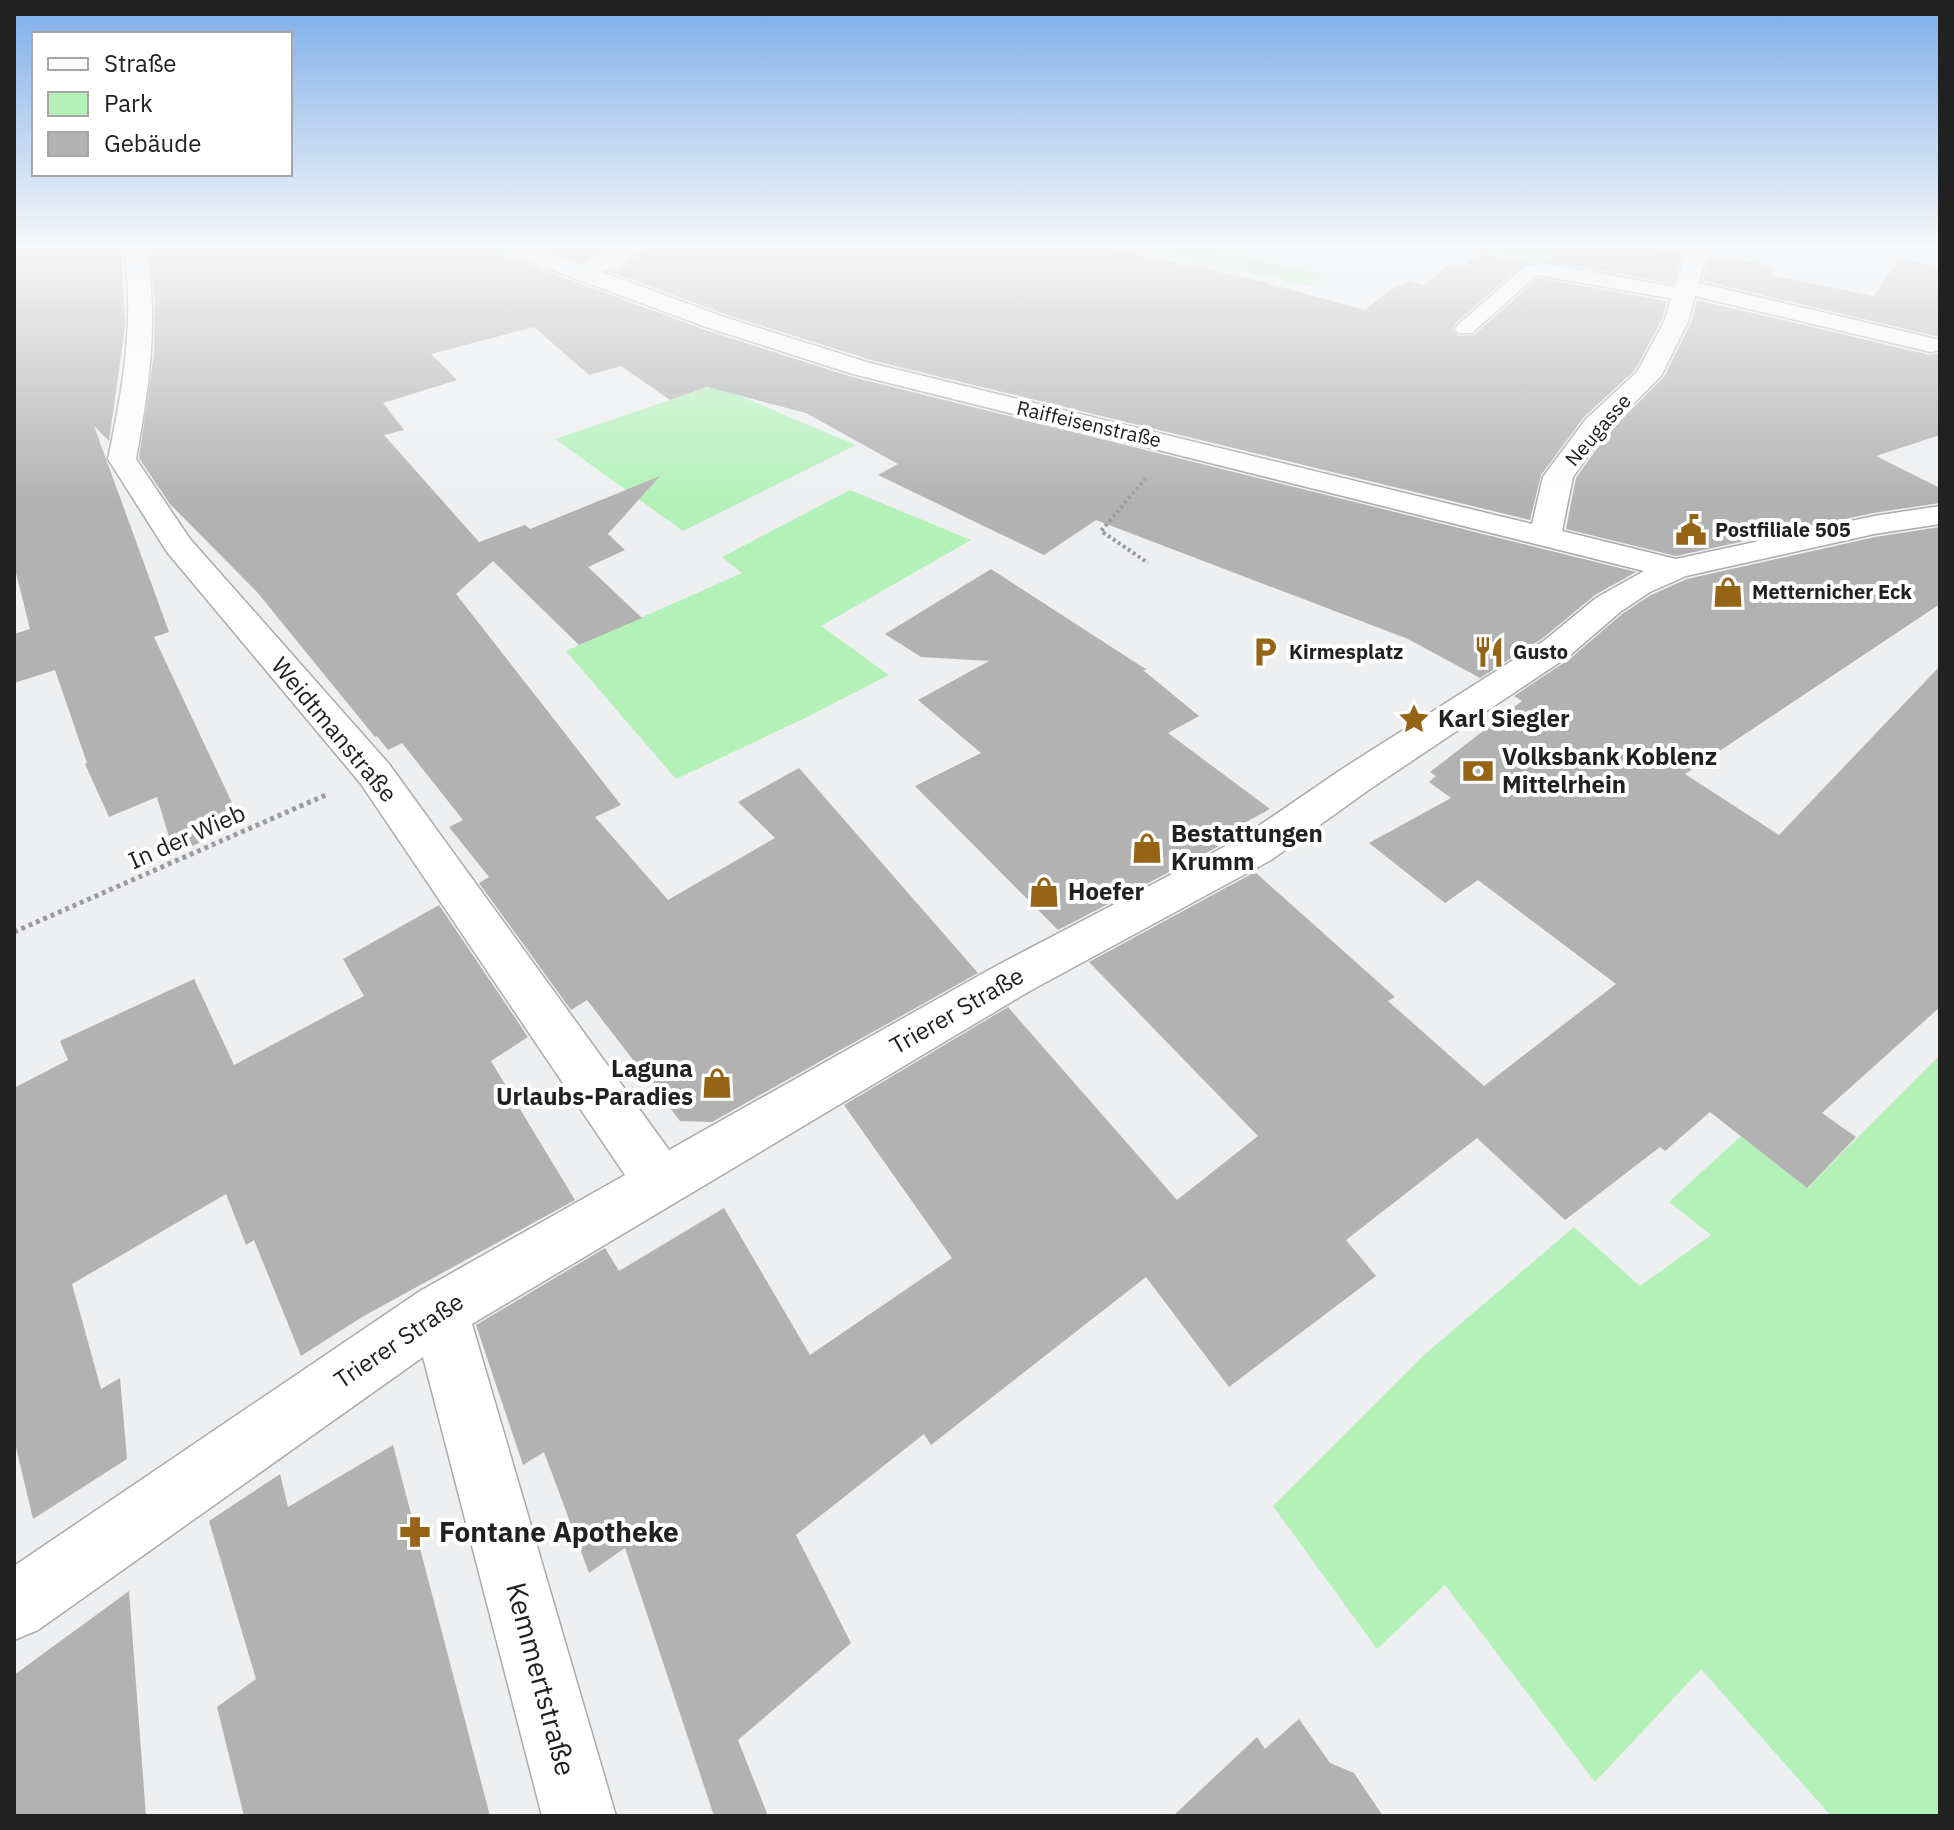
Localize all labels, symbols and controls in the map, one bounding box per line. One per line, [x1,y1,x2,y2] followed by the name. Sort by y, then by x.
[32,32,292,176] legend
[104,47,176,79] text: Straße
[104,87,153,119] text: Park
[104,127,201,159] text: Gebäude
[1559,388,1637,472] street label: Neugasse
[1014,394,1164,453] street label: Raiffeisenstraße
[1674,513,1708,547] public building icon: Postfiliale 505
[1715,516,1851,543] place label: Postfiliale 505
[1711,575,1745,609] shop icon: Metternicher Eck
[1752,578,1912,605] place label: Metternicher Eck
[1248,635,1282,669] parking icon: Kirmesplatz
[1472,635,1506,669] restaurant icon: Gusto
[1289,638,1403,665] place label: Kirmesplatz
[1513,638,1568,665] place label: Gusto
[265,650,405,809] street label: Weidtmanstraße
[1397,702,1431,736] place icon: Karl Siegler
[1438,702,1570,734] place label: Karl Siegler
[1502,740,1717,800] place label: Volksbank Koblenz Mittelrhein
[1461,754,1495,788] bank icon: Volksbank Koblenz Mittelrhein
[123,796,250,876] street label: In der Wieb
[1171,817,1323,877] place label: Bestattungen Krumm
[1130,831,1164,865] shop icon: Bestattungen Krumm
[1027,875,1061,909] shop icon: Hoefer
[1068,875,1144,907] place label: Hoefer
[884,959,1029,1061] street label: Trierer Straße
[496,1052,693,1112] place label: Laguna Urlaubs-Paradies
[700,1066,734,1100] shop icon: Laguna Urlaubs-Paradies
[328,1285,469,1395] street label: Trierer Straße
[439,1513,679,1550] place label: Fontane Apotheke
[398,1515,432,1549] pharmacy icon: Fontane Apotheke
[498,1578,585,1780] street label: Kemmertstraße

